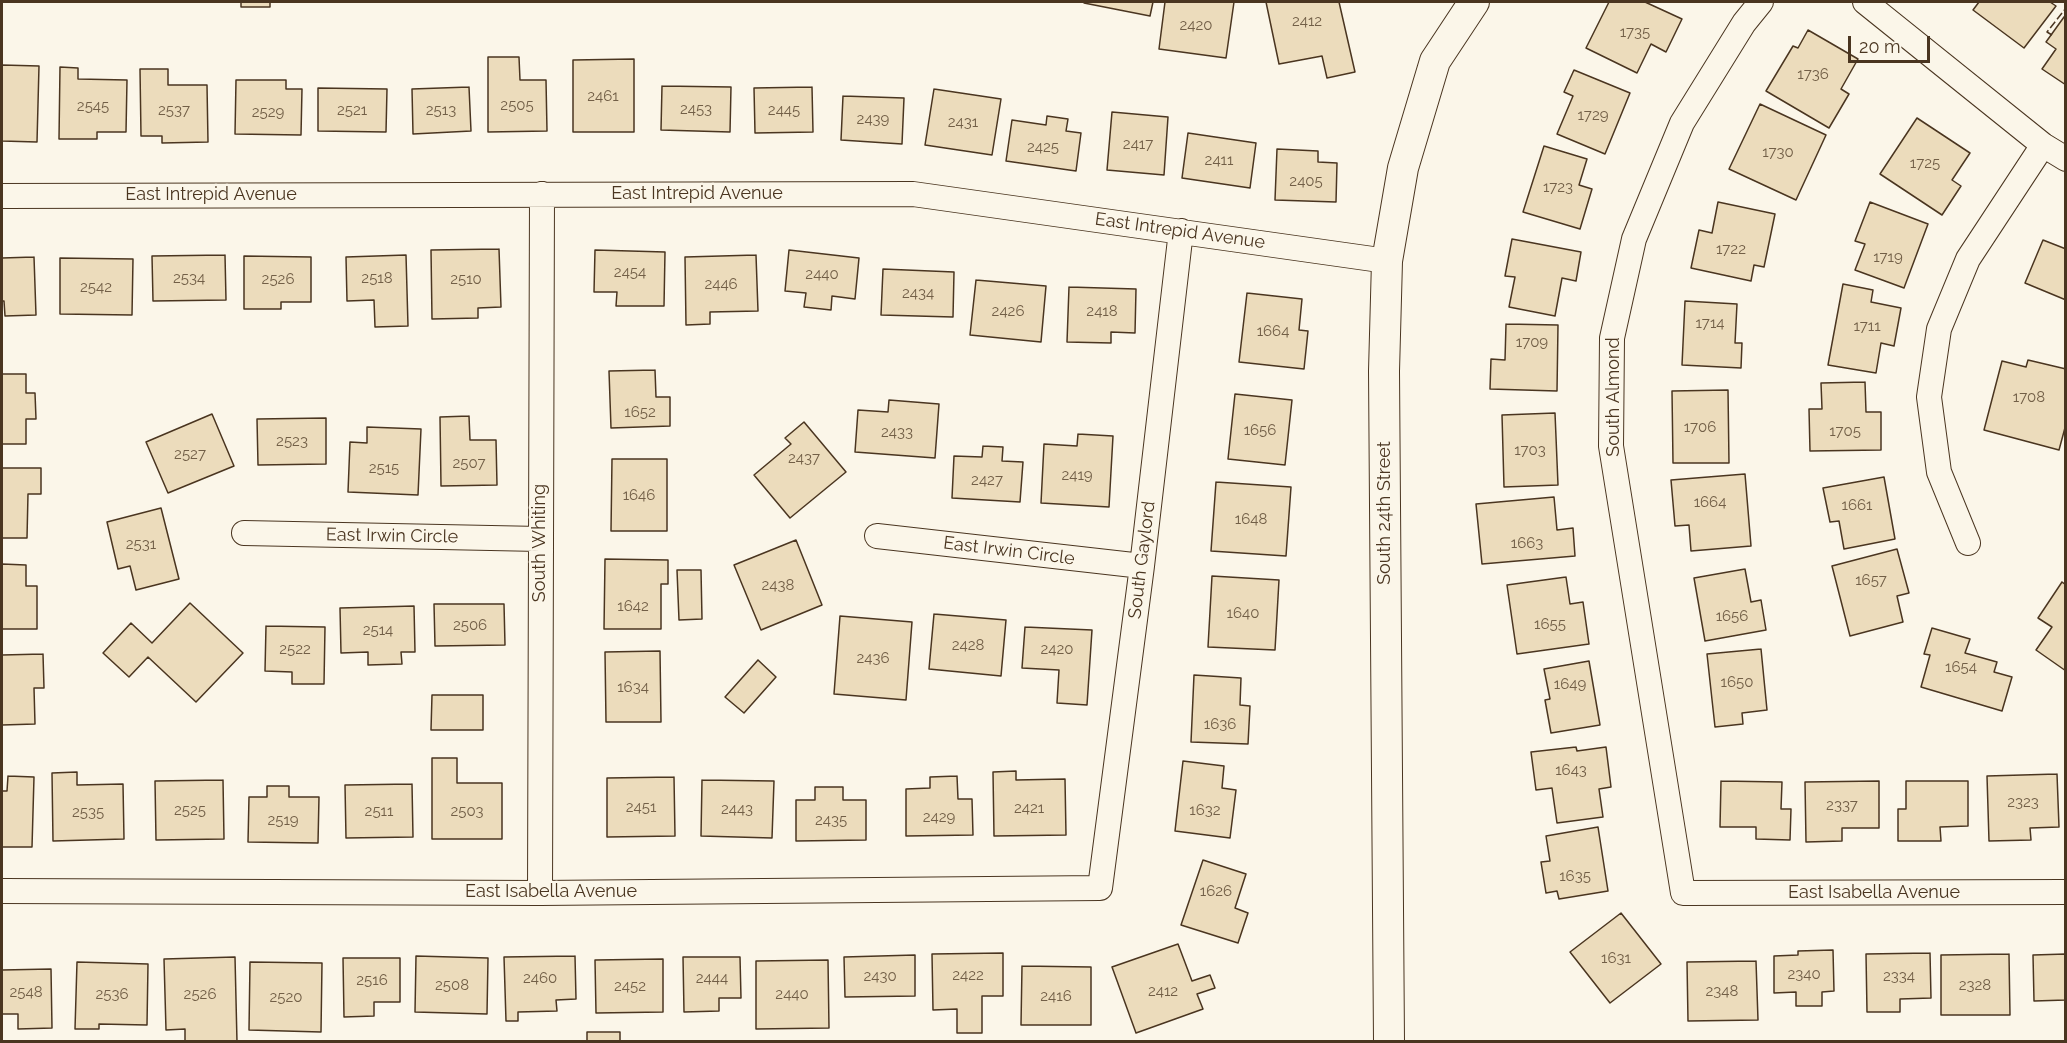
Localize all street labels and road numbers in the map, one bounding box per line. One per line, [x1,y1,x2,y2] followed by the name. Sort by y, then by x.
[611,183,783,205] street label: East Intrepid Avenue
[125,184,297,206] street label: East Intrepid Avenue
[1094,208,1266,254] street label: East Intrepid Avenue
[1603,337,1625,457] street label: South Almond
[1374,441,1396,585] street label: South 24th Street
[529,484,551,602] street label: South Whiting
[1124,500,1160,620] street label: South Gaylord
[326,524,458,548] street label: East Irwin Circle
[942,532,1076,570] street label: East Irwin Circle
[465,881,637,903] street label: East Isabella Avenue
[1788,882,1960,904] street label: East Isabella Avenue

